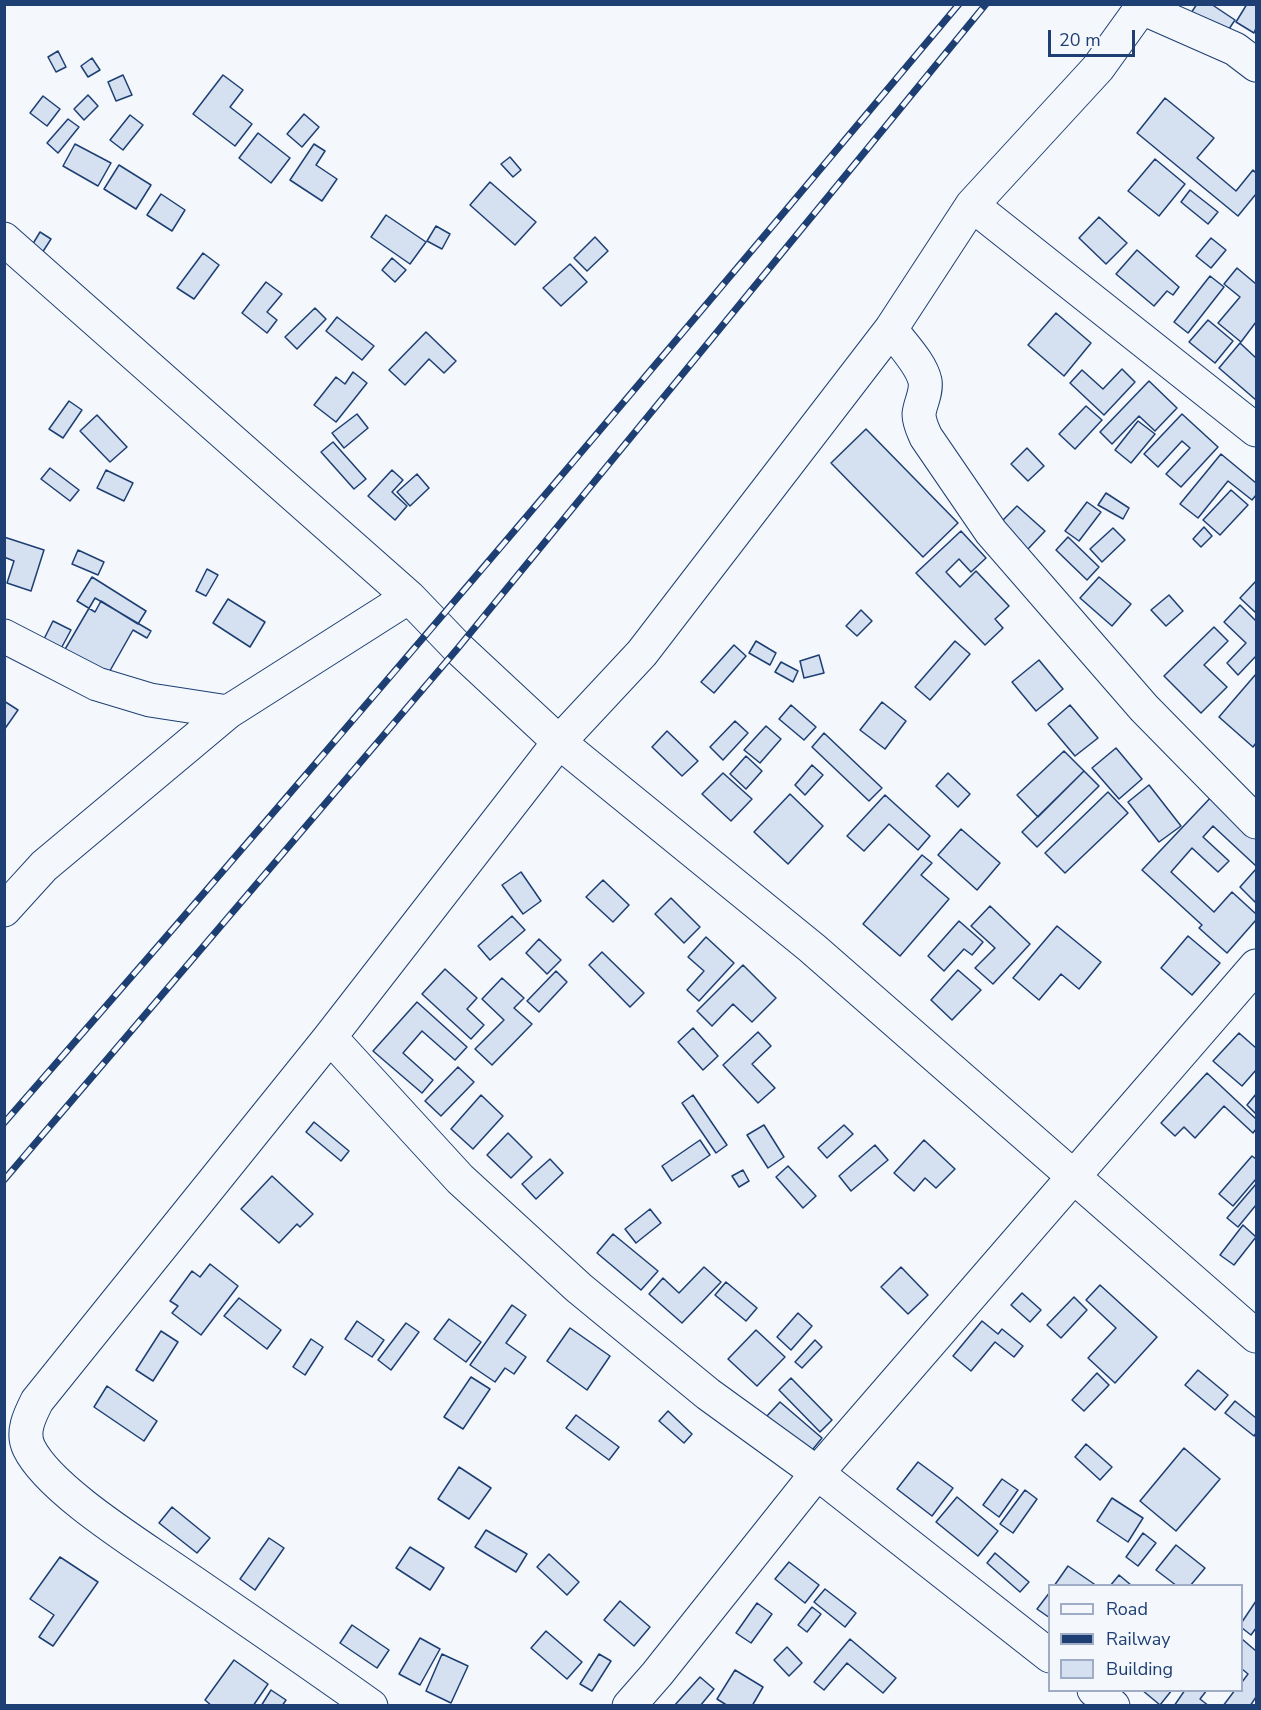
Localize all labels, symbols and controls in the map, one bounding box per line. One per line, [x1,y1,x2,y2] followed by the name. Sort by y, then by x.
[1051,18,1138,56] scale bar
[1059,28,1101,52] text: 20 m
[1048,1584,1243,1692] legend
[1106,1597,1148,1621] text: Road
[1106,1627,1171,1651] text: Railway
[1106,1657,1173,1681] text: Building

